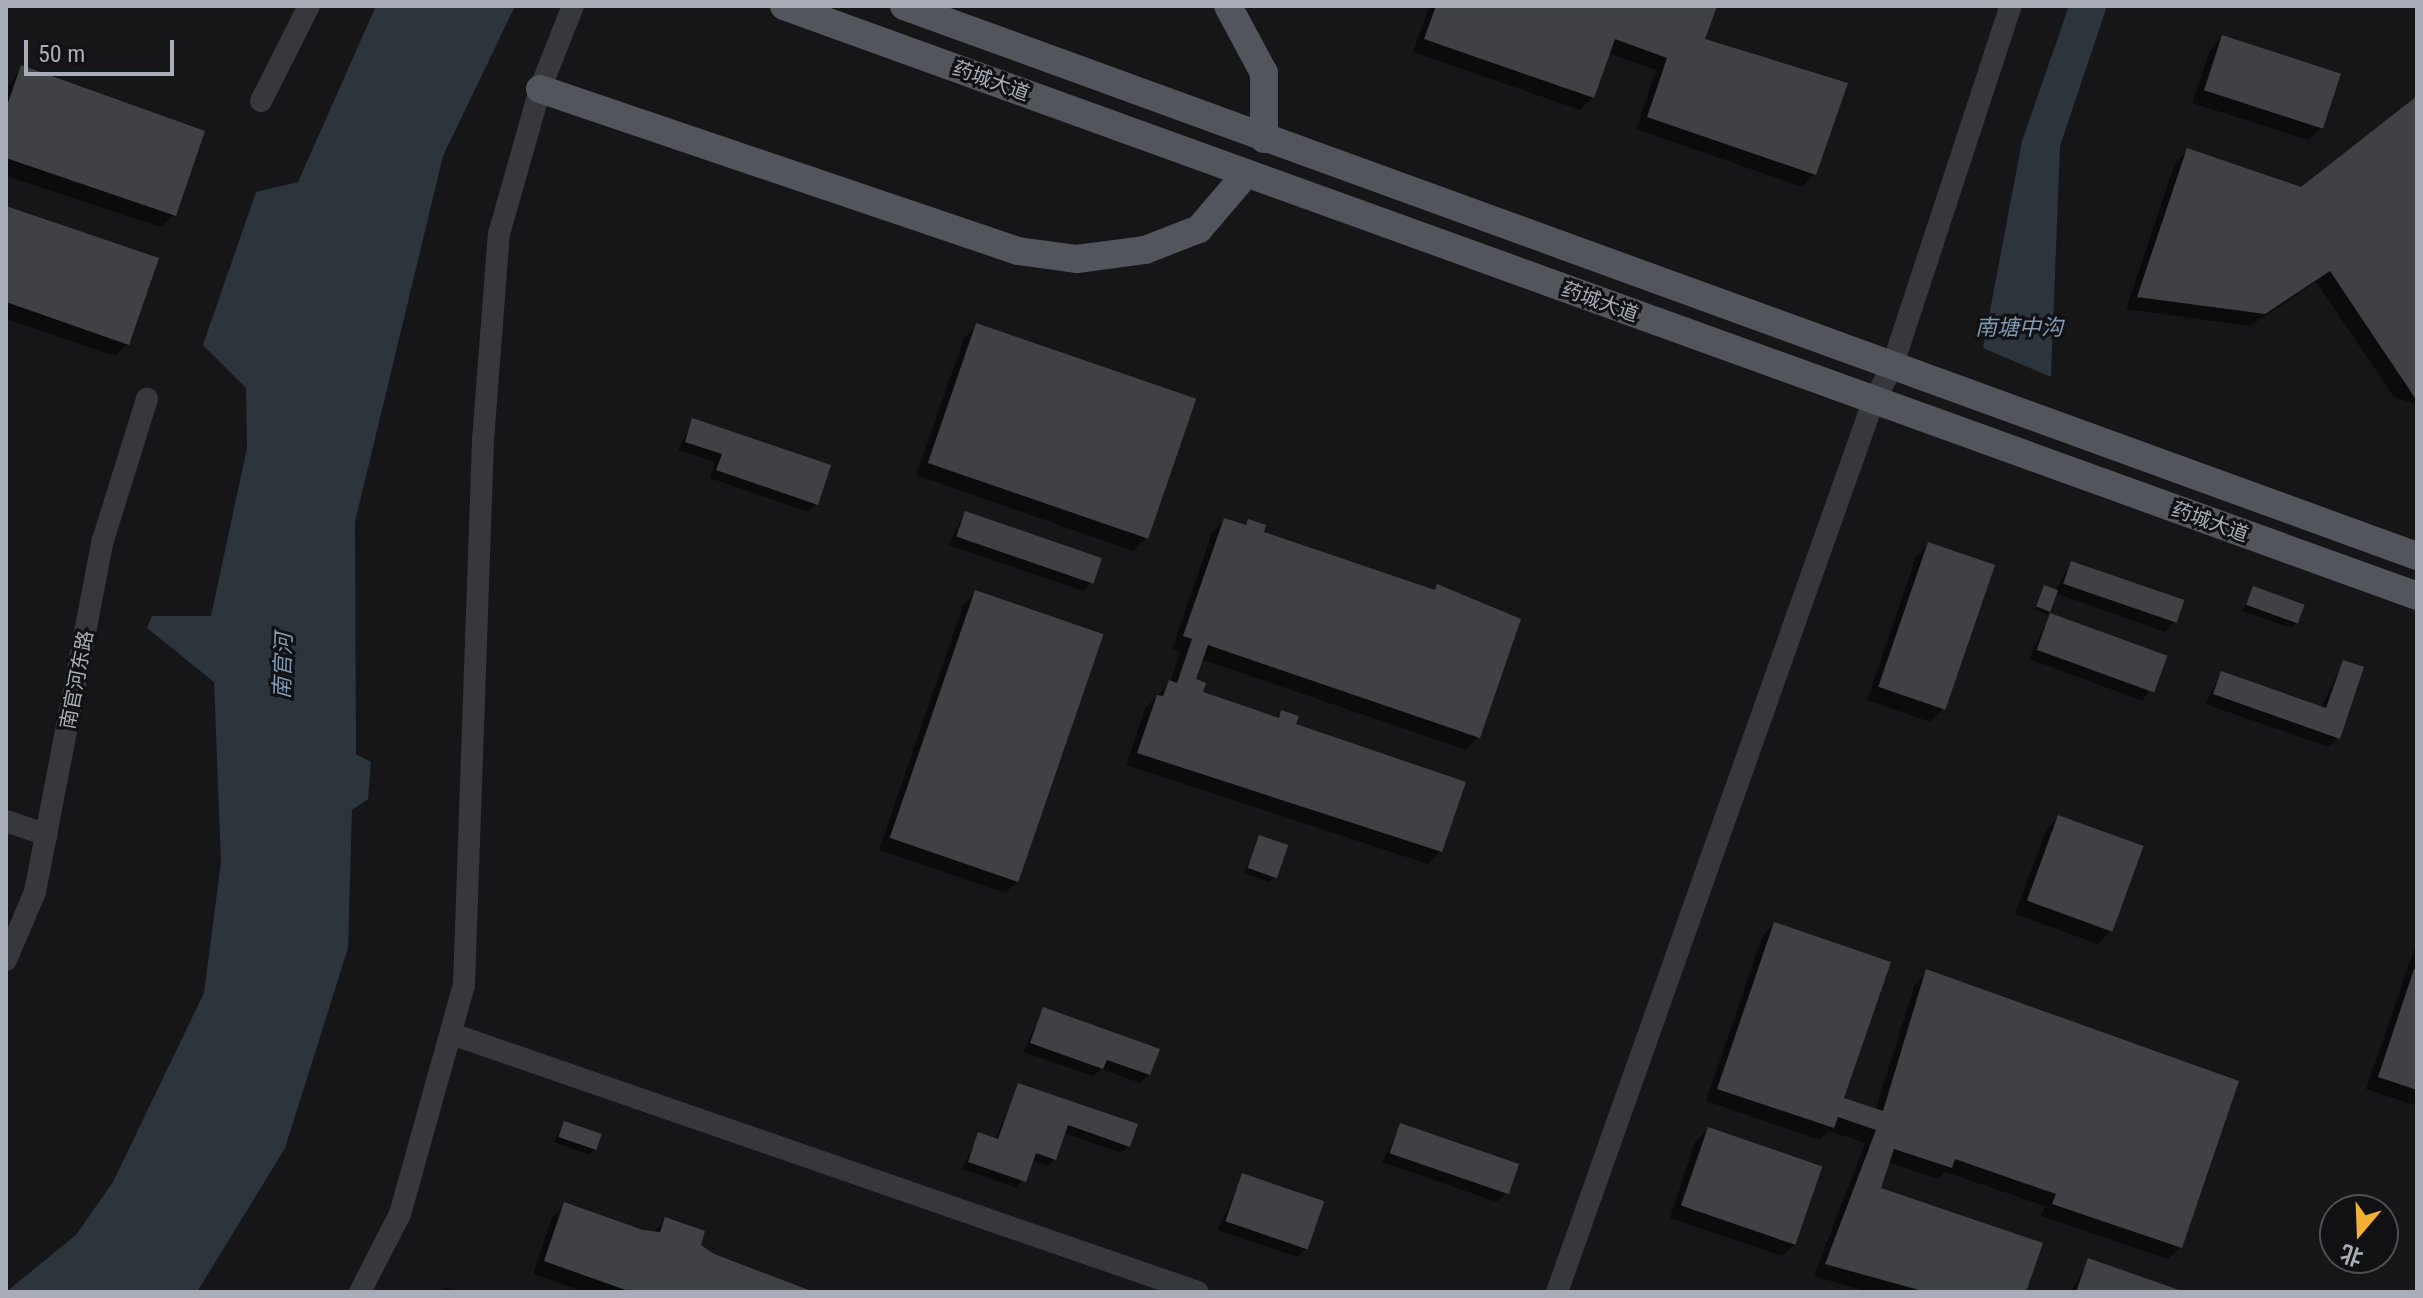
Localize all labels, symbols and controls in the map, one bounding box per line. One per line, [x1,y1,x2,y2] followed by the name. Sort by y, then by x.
[28,24,178,74] scale bar
[38,40,85,68] text: 50 m
[949,56,1033,106] street label: 药城大道
[1558,277,1642,327] street label: 药城大道
[1975,315,2063,341] water label: 南塘中沟
[2168,497,2252,547] street label: 药城大道
[56,629,98,731] street label: 南官河东路
[269,633,297,699] water label: 南官河
[2319,1194,2399,1274] north arrow
[2337,1240,2366,1271] text: 北

